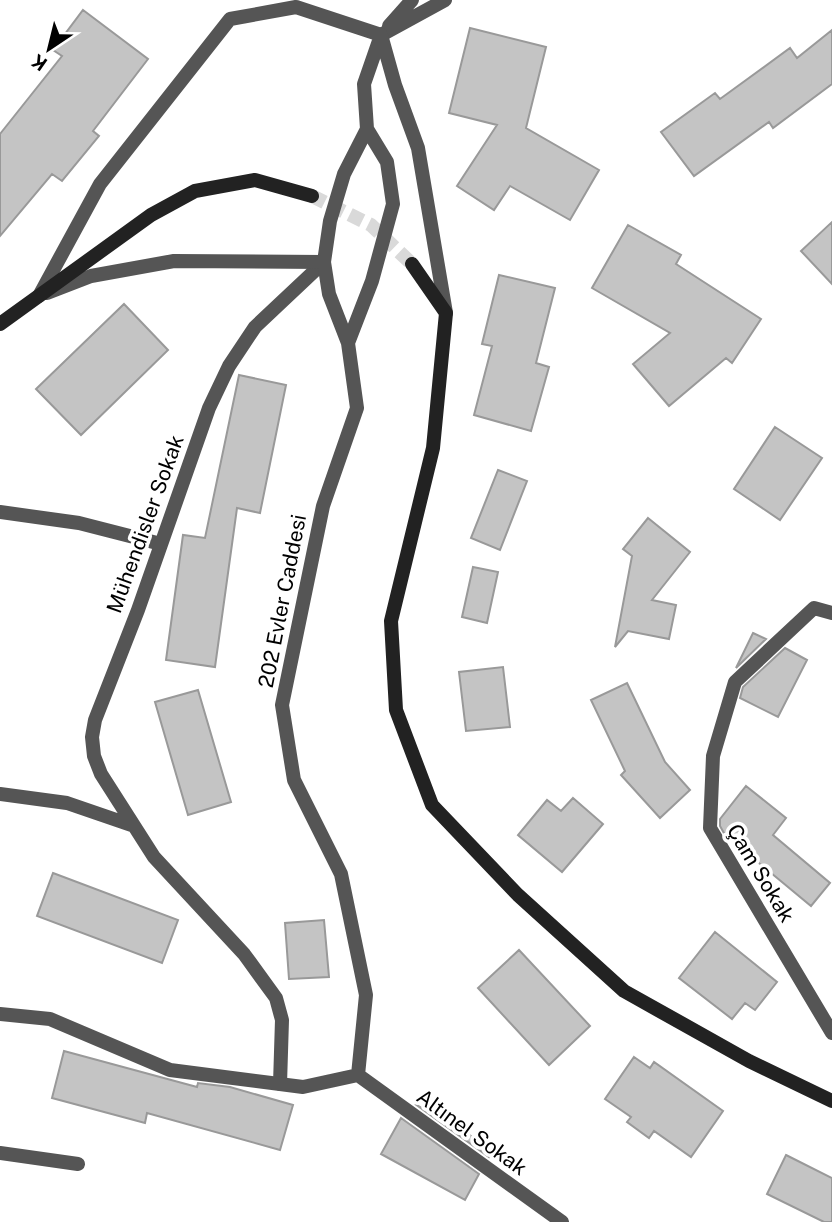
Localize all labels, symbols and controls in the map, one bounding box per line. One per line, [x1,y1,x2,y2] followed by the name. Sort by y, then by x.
[14,14,84,84] north arrow
[27,50,51,76] text: K
[101,431,189,616] street label: Mühendisler Sokak
[253,512,311,690] street label: 202 Evler Caddesi
[722,819,800,927] street label: Çam Sokak
[412,1084,532,1180] street label: Altınel Sokak

